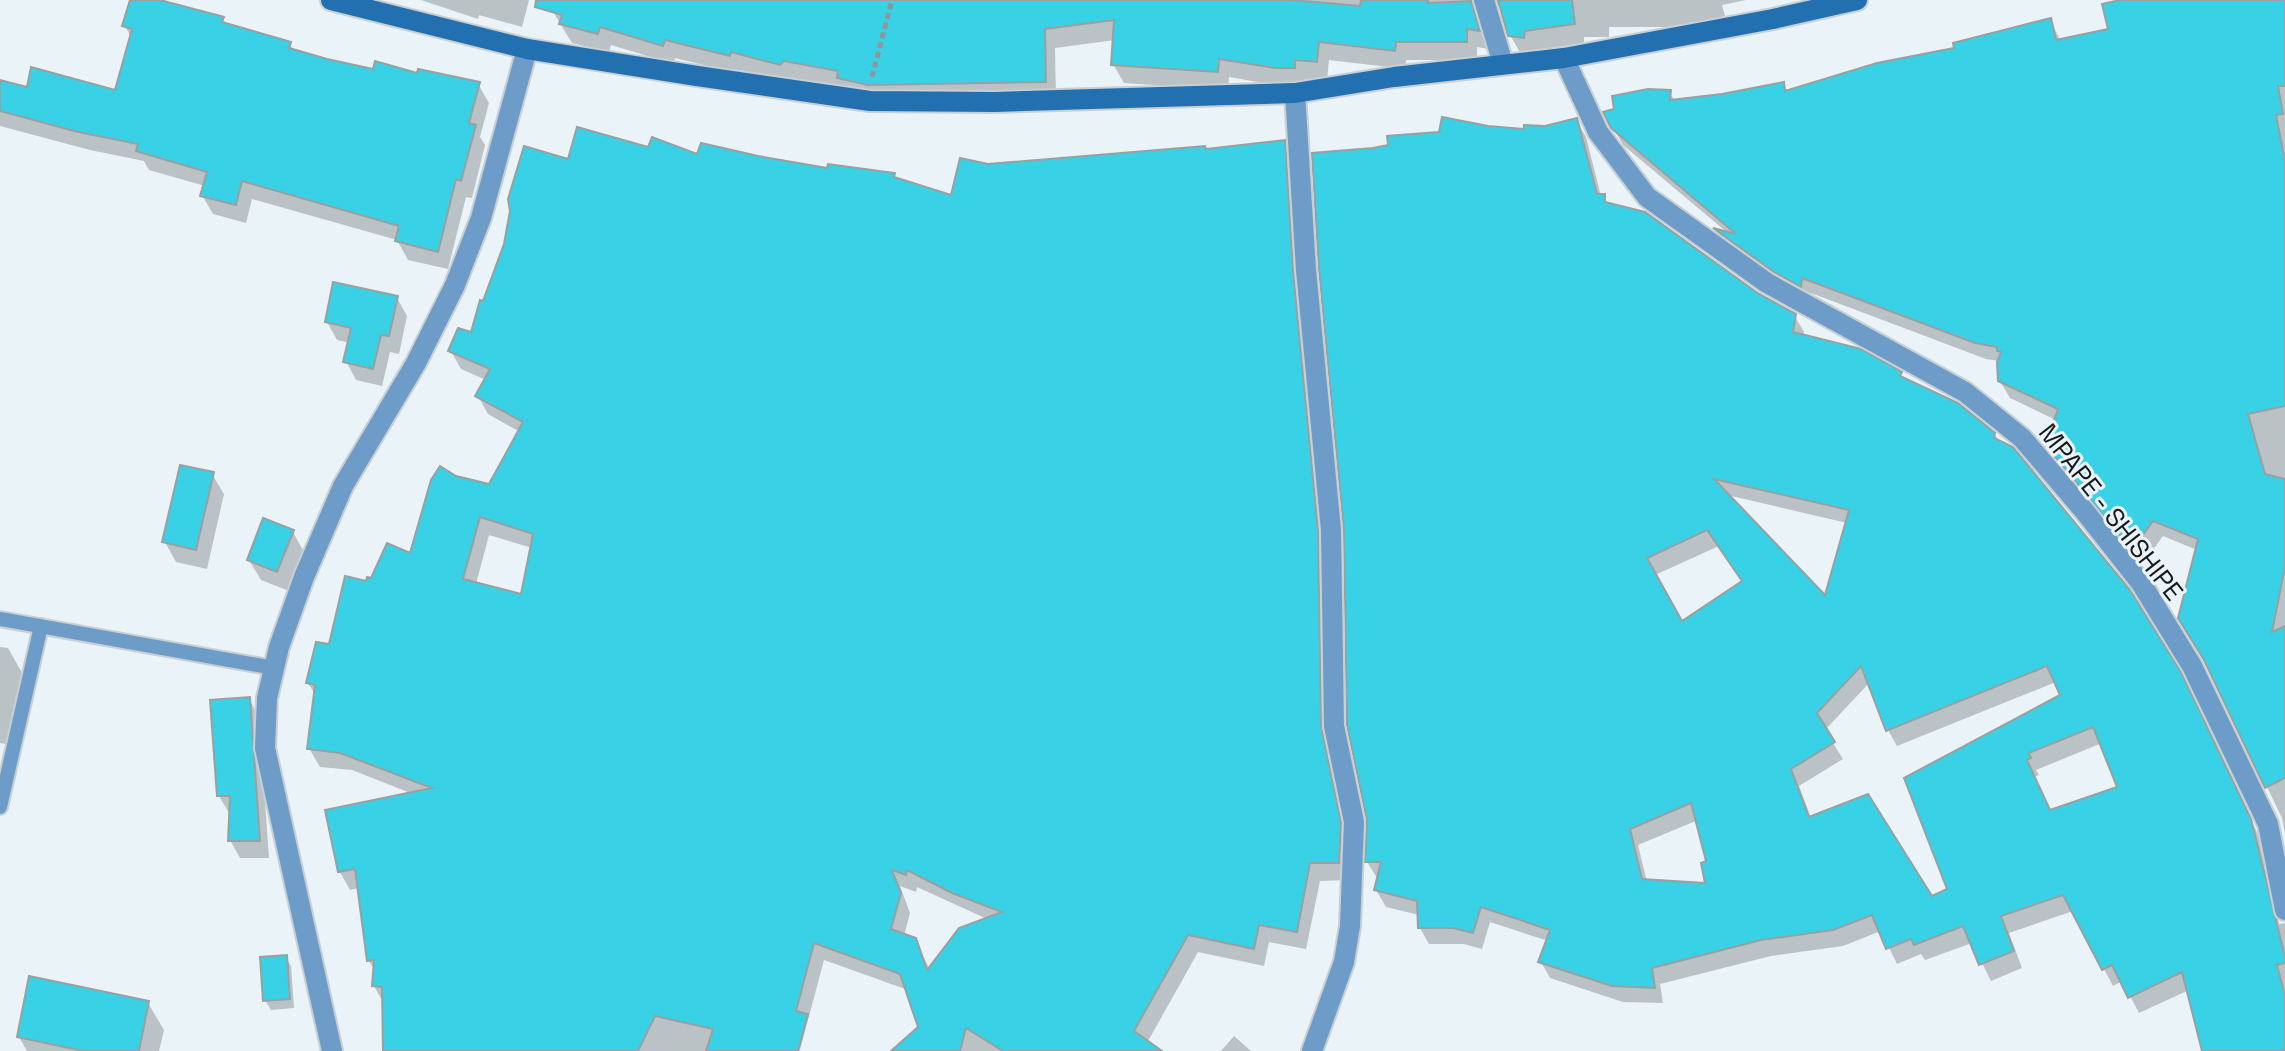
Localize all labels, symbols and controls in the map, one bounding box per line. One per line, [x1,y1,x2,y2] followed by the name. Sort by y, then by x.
[2031,416,2191,608] street label: MPAPE - SHISHIPE

